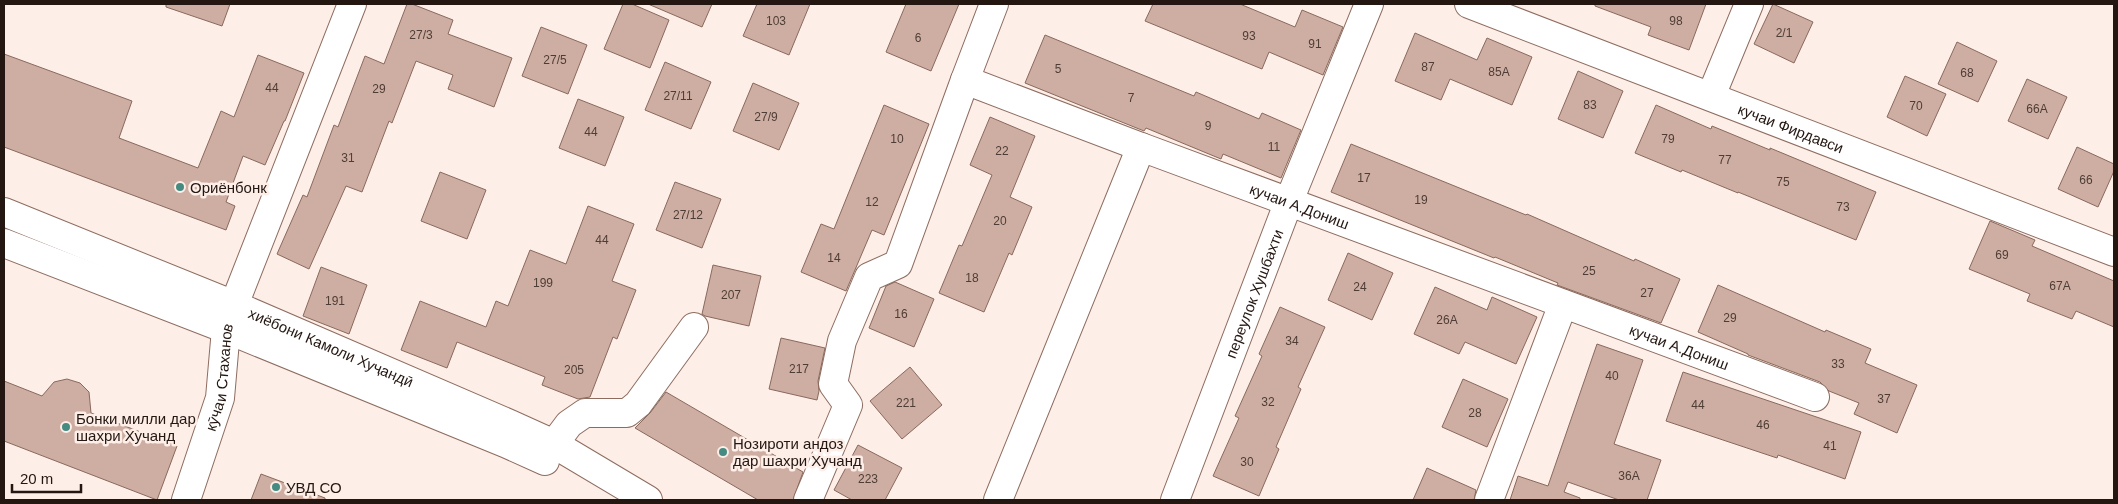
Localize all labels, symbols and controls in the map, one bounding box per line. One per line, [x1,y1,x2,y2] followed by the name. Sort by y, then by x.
[766,14,786,28] house number: 103
[1669,14,1683,28] house number: 98
[1776,26,1793,40] house number: 2/1
[409,28,433,42] house number: 27/3
[1242,29,1256,43] house number: 93
[915,31,922,45] house number: 6
[1308,37,1322,51] house number: 91
[543,53,567,67] house number: 27/5
[1421,60,1435,74] house number: 87
[1055,62,1062,76] house number: 5
[1488,65,1510,79] house number: 85А
[1960,66,1974,80] house number: 68
[265,81,279,95] house number: 44
[372,82,386,96] house number: 29
[663,89,693,103] house number: 27/11
[1128,91,1135,105] house number: 7
[1583,98,1597,112] house number: 83
[1909,99,1923,113] house number: 70
[1736,100,1846,156] street label: кучаи Фирдавси
[2026,102,2048,116] house number: 66А
[754,110,778,124] house number: 27/9
[1205,119,1212,133] house number: 9
[584,125,598,139] house number: 44
[890,132,904,146] house number: 10
[1661,132,1675,146] house number: 79
[1268,140,1281,154] house number: 11
[995,144,1009,158] house number: 22
[341,151,355,165] house number: 31
[1718,153,1732,167] house number: 77
[1357,171,1371,185] house number: 17
[2079,173,2093,187] house number: 66
[1776,175,1790,189] house number: 75
[190,179,267,196] place label: Ориёнбонк
[1248,180,1352,232] street label: кучаи А.Дониш
[174,181,186,193] marker: Ориёнбонк
[1414,193,1428,207] house number: 19
[865,195,879,209] house number: 12
[1836,200,1850,214] house number: 73
[673,208,703,222] house number: 27/12
[993,214,1007,228] house number: 20
[1221,227,1286,360] street label: переулок Хушбахти
[595,233,609,247] house number: 44
[1995,248,2009,262] house number: 69
[827,251,841,265] house number: 14
[1582,264,1596,278] house number: 25
[965,271,979,285] house number: 18
[533,276,553,290] house number: 199
[2049,279,2071,293] house number: 67А
[1353,280,1367,294] house number: 24
[1640,286,1654,300] house number: 27
[721,288,741,302] house number: 207
[325,294,345,308] house number: 191
[246,304,416,390] street label: хиёбони Камоли Хуҷандӣ
[894,307,908,321] house number: 16
[1723,311,1737,325] house number: 29
[1436,313,1458,327] house number: 26А
[201,321,236,433] street label: кӯчаи Стаханов
[1627,321,1731,373] street label: кучаи А.Дониш
[1285,334,1299,348] house number: 34
[1831,357,1845,371] house number: 33
[789,362,809,376] house number: 217
[564,363,584,377] house number: 205
[1605,369,1619,383] house number: 40
[1877,392,1891,406] house number: 37
[1261,395,1275,409] house number: 32
[896,396,916,410] house number: 221
[1691,398,1705,412] house number: 44
[1468,406,1482,420] house number: 28
[76,410,196,444] place label: Бонки милли дар шахри Хучанд
[1756,418,1770,432] house number: 46
[60,421,72,433] marker: Бонки милли дар шахри Хучанд
[733,435,862,469] place label: Нозироти андоз дар шахри Хучанд
[1823,439,1837,453] house number: 41
[717,446,729,458] marker: Нозироти андоз дар шахри Хучанд
[1240,455,1254,469] house number: 30
[12,462,81,494] scale bar
[1618,469,1640,483] house number: 36А
[20,470,53,487] text: 20 m
[858,472,878,486] house number: 223
[286,479,342,496] place label: УВД СО
[270,481,282,493] marker: УВД СО

